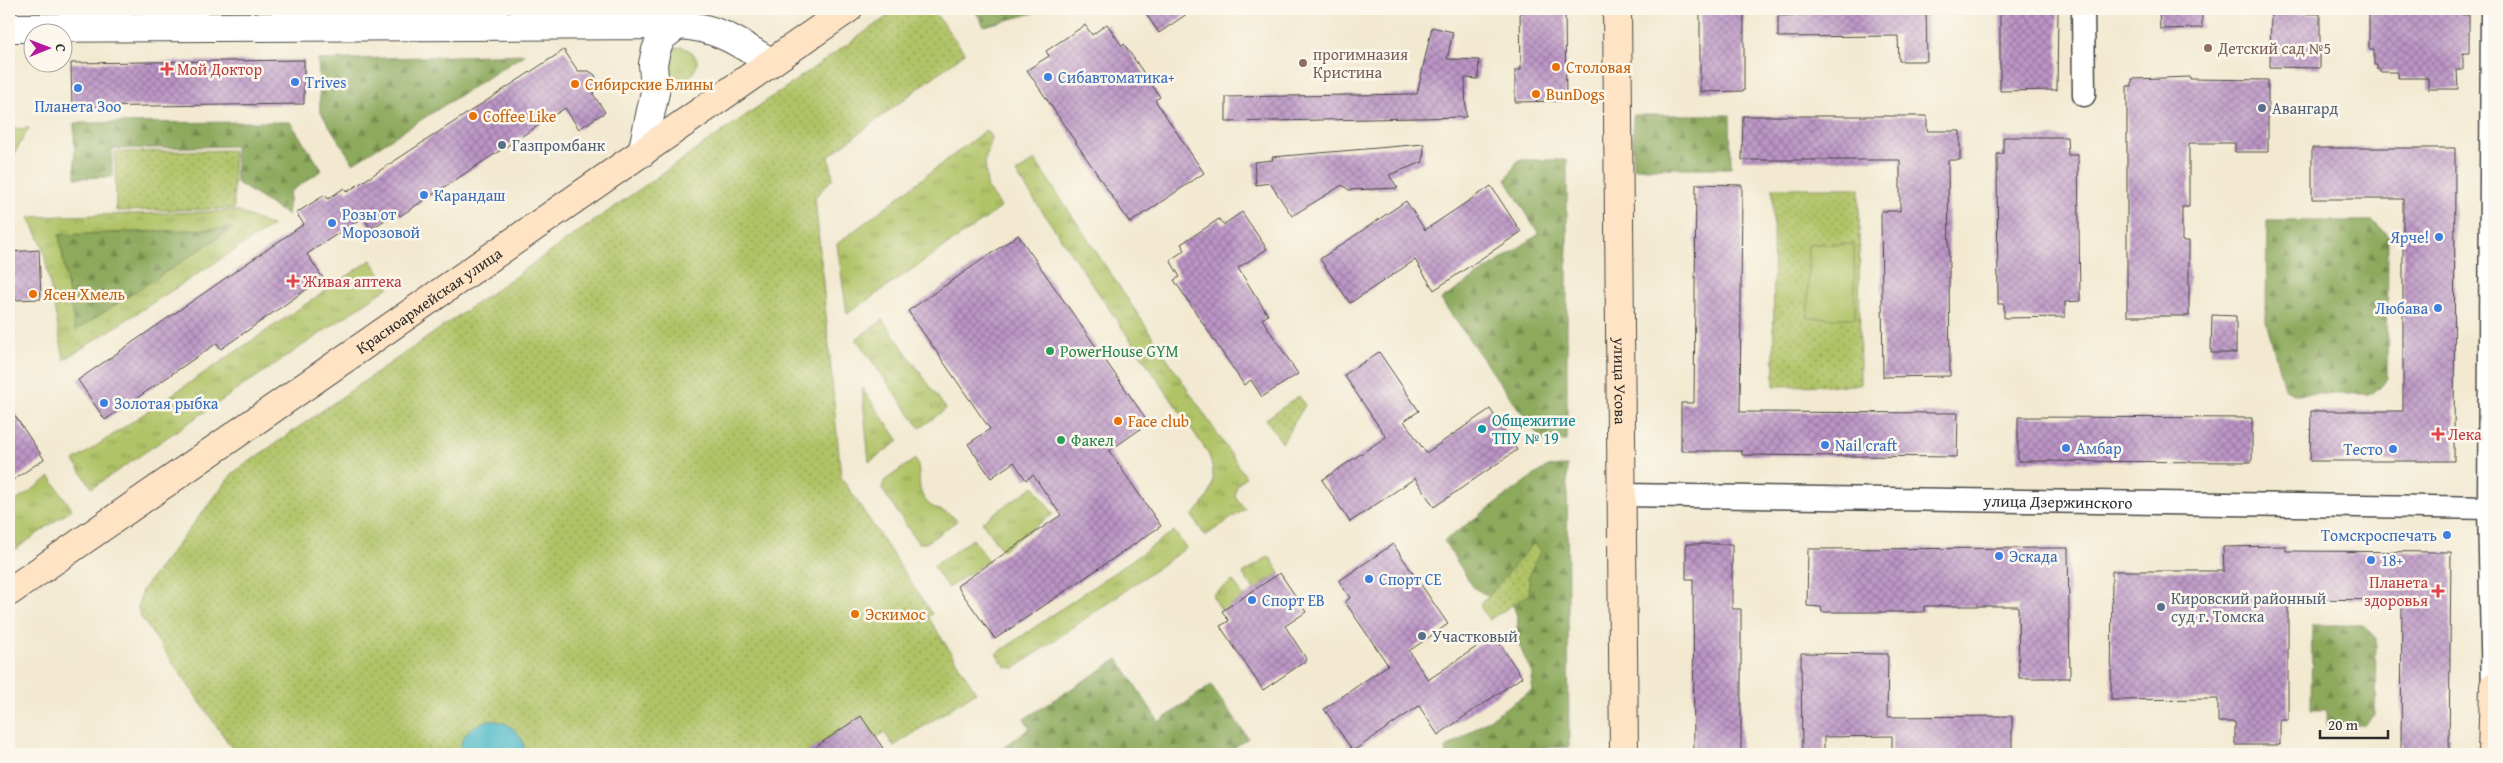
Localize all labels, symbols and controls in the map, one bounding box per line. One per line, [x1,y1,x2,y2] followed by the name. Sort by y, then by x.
[22,22,72,72] north arrow
[2217,36,2331,60] place label: Детский сад №5
[1313,42,1408,84] place label: прогимназия Кристина
[2202,42,2214,54] marker: Детский сад №5
[51,44,71,52] text: С
[1566,55,1631,79] place label: Столовая
[177,57,262,81] place label: Мой Доктор
[1297,57,1309,69] marker: прогимназия Кристина
[1550,61,1562,73] marker: Столовая
[161,63,173,75] marker: Мой Доктор
[1058,65,1175,89] place label: Сибавтоматика+
[305,70,347,94] place label: Trives
[1042,71,1054,83] marker: Сибавтоматика+
[585,72,713,96] place label: Сибирские Блины
[289,76,301,88] marker: Trives
[569,78,581,90] marker: Сибирские Блины
[72,82,84,94] marker: Планета Зоо
[1546,82,1605,106] place label: BunDogs
[1530,88,1542,100] marker: BunDogs
[35,94,122,118] place label: Планета Зоо
[2272,96,2338,120] place label: Авангард
[2256,102,2268,114] marker: Авангард
[483,104,556,128] place label: Coffee Like
[467,110,479,122] marker: Coffee Like
[512,133,606,157] place label: Газпромбанк
[496,139,508,151] marker: Газпромбанк
[434,183,505,207] place label: Карандаш
[418,189,430,201] marker: Карандаш
[342,202,421,244] place label: Розы от Морозовой
[326,217,338,229] marker: Розы от Морозовой
[2389,225,2429,249] place label: Ярче!
[2433,231,2445,243] marker: Ярче!
[351,241,507,360] street label: Красноармейская улица
[302,269,402,293] place label: Живая аптека
[287,275,299,287] marker: Живая аптека
[42,282,125,306] place label: Ясен Хмель
[27,288,39,300] marker: Ясен Хмель
[2375,296,2428,320] place label: Любава
[2432,302,2444,314] marker: Любава
[1608,336,1633,425] street label: улица Усова
[1060,339,1179,363] place label: PowerHouse GYM
[1044,345,1056,357] marker: PowerHouse GYM
[114,391,219,415] place label: Золотая рыбка
[98,397,110,409] marker: Золотая рыбка
[1492,408,1576,450] place label: Общежитие ТПУ № 19
[1128,409,1189,433] place label: Face club
[1112,415,1124,427] marker: Face club
[2448,422,2482,446] place label: Лека
[1476,423,1488,435] marker: Общежитие ТПУ № 19
[1071,428,1114,452] place label: Факел
[2432,428,2444,440] marker: Лека
[1835,433,1898,457] place label: Nail craft
[1055,434,1067,446] marker: Факел
[2076,436,2122,460] place label: Амбар
[2344,437,2383,461] place label: Тесто
[1819,439,1831,451] marker: Nail craft
[2060,442,2072,454] marker: Амбар
[2387,443,2399,455] marker: Тесто
[1982,488,2133,515] street label: улица Дзержинского
[2321,523,2437,547] place label: Томскроспечать
[2441,529,2453,541] marker: Томскроспечать
[2009,544,2058,568] place label: Эскада
[2381,548,2403,572] place label: 18+
[1993,550,2005,562] marker: Эскада
[2365,554,2377,566] marker: 18+
[1379,567,1442,591] place label: Спорт СЕ
[2364,570,2428,612] place label: Планета здоровья
[1363,573,1375,585] marker: Спорт СЕ
[2432,585,2444,597] marker: Планета здоровья
[2171,586,2327,628] place label: Кировский районный суд г. Томска
[1262,588,1325,612] place label: Спорт ЕВ
[1246,594,1258,606] marker: Спорт ЕВ
[2155,601,2167,613] marker: Кировский районный суд г. Томска
[865,602,926,626] place label: Эскимос
[849,608,861,620] marker: Эскимос
[1432,624,1518,648] place label: Участковый
[1416,630,1428,642] marker: Участковый
[2320,708,2388,740] scale bar
[2328,714,2359,735] text: 20 m

